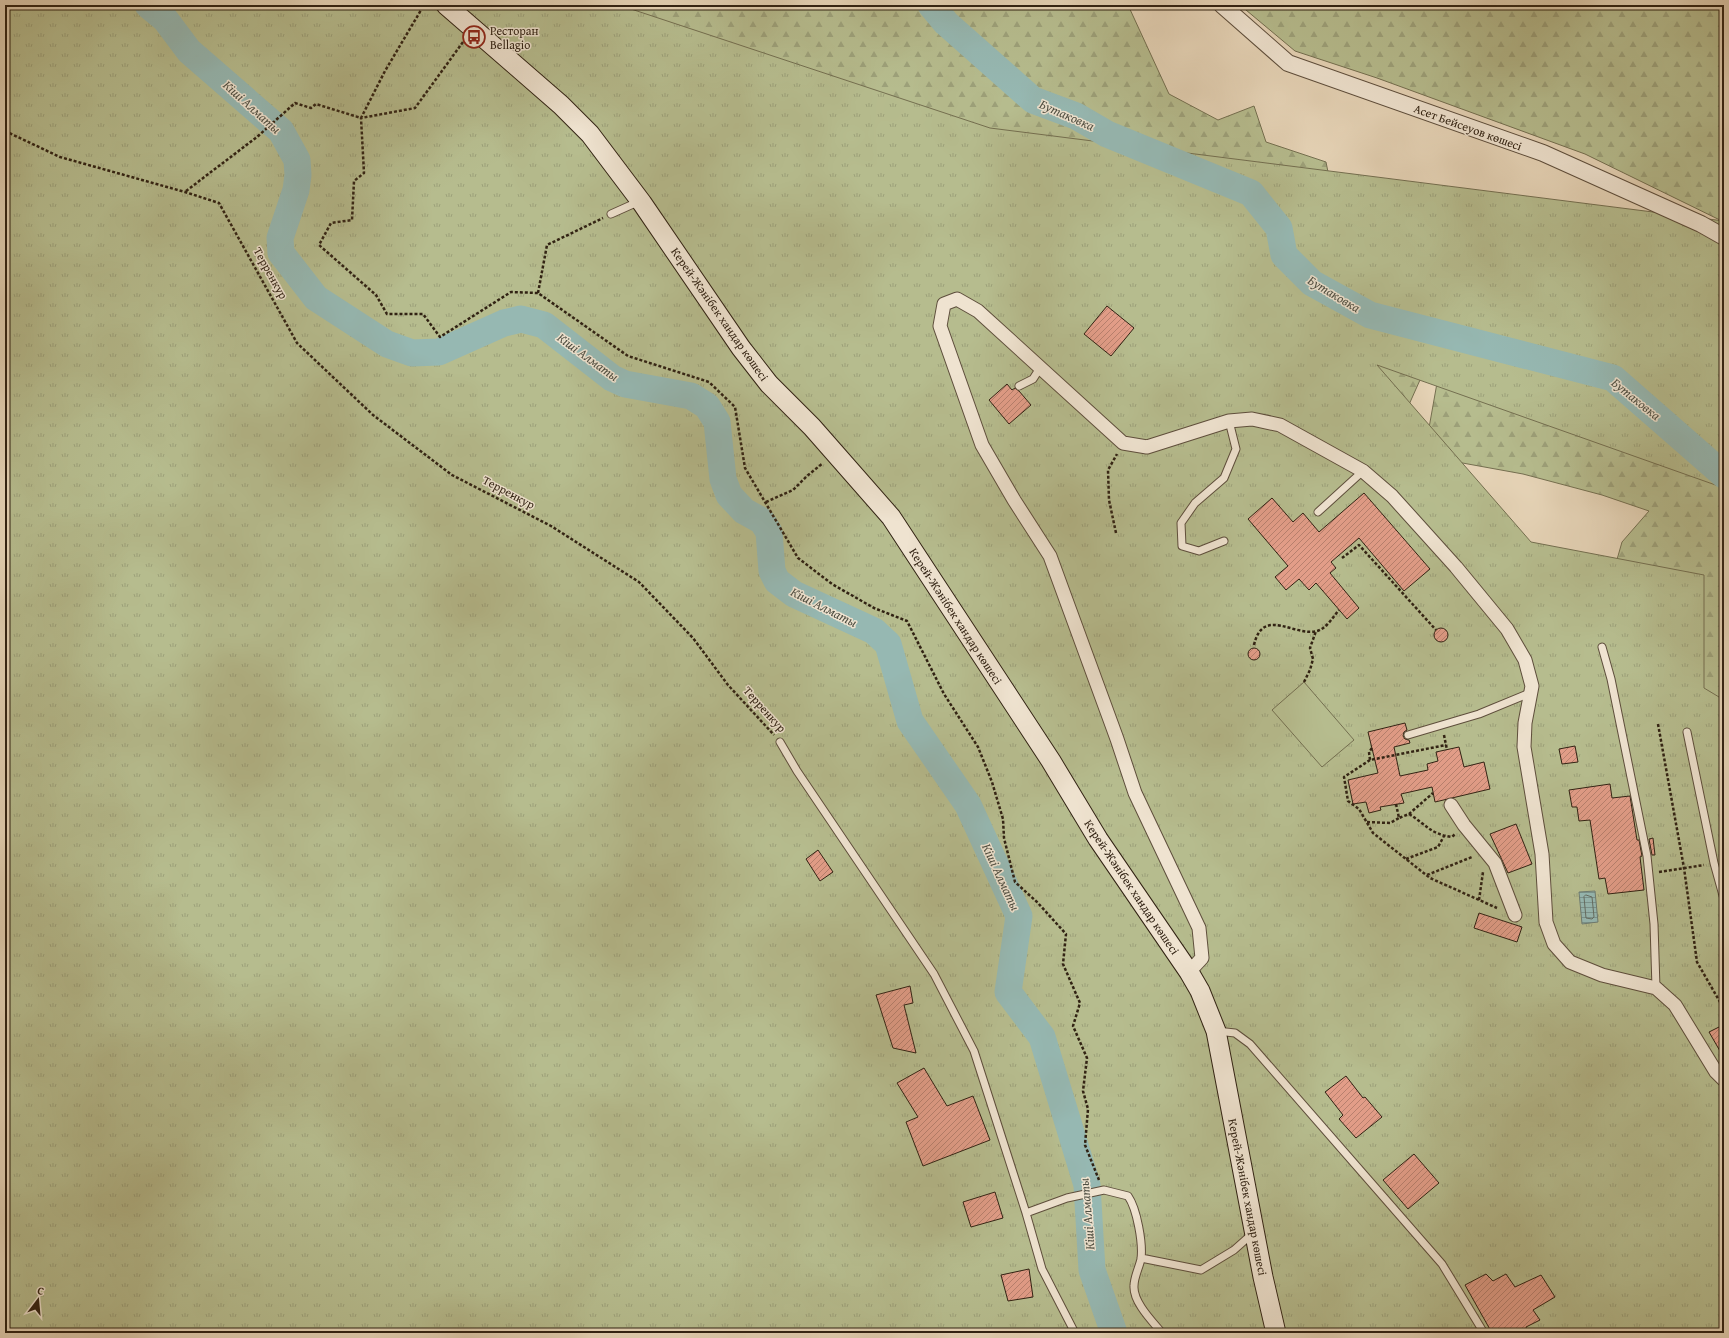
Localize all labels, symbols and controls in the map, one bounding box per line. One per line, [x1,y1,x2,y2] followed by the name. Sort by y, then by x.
[490,22,539,53] place label: Ресторан Bellagio
[461,24,487,50] bus stop icon: Ресторан Bellagio
[219,76,285,138] water label: Кіші Алматы
[1037,94,1097,136] water label: Бутаковка
[1412,100,1525,155] street label: Асет Бейсеуов көшесі
[250,244,292,302] street label: Терренкур
[667,244,773,385] street label: Керей-Жәнібек хандар көшесі
[1304,271,1364,317] water label: Бутаковка
[553,328,623,386] water label: Кіші Алматы
[1607,373,1665,425] water label: Бутаковка
[480,471,539,513] street label: Терренкур
[905,544,1007,688] street label: Керей-Жәнібек хандар көшесі
[788,582,860,632] water label: Кіші Алматы
[740,682,791,736] street label: Терренкур
[1080,816,1184,958] street label: Керей-Жәнібек хандар көшесі
[977,840,1025,914] water label: Кіші Алматы
[1224,1117,1272,1278] street label: Керей-Жәнібек хандар көшесі
[1074,1177,1100,1251] water label: Кіші Алматы
[18,1280,58,1320] north arrow
[36,1282,46,1299] text: С

